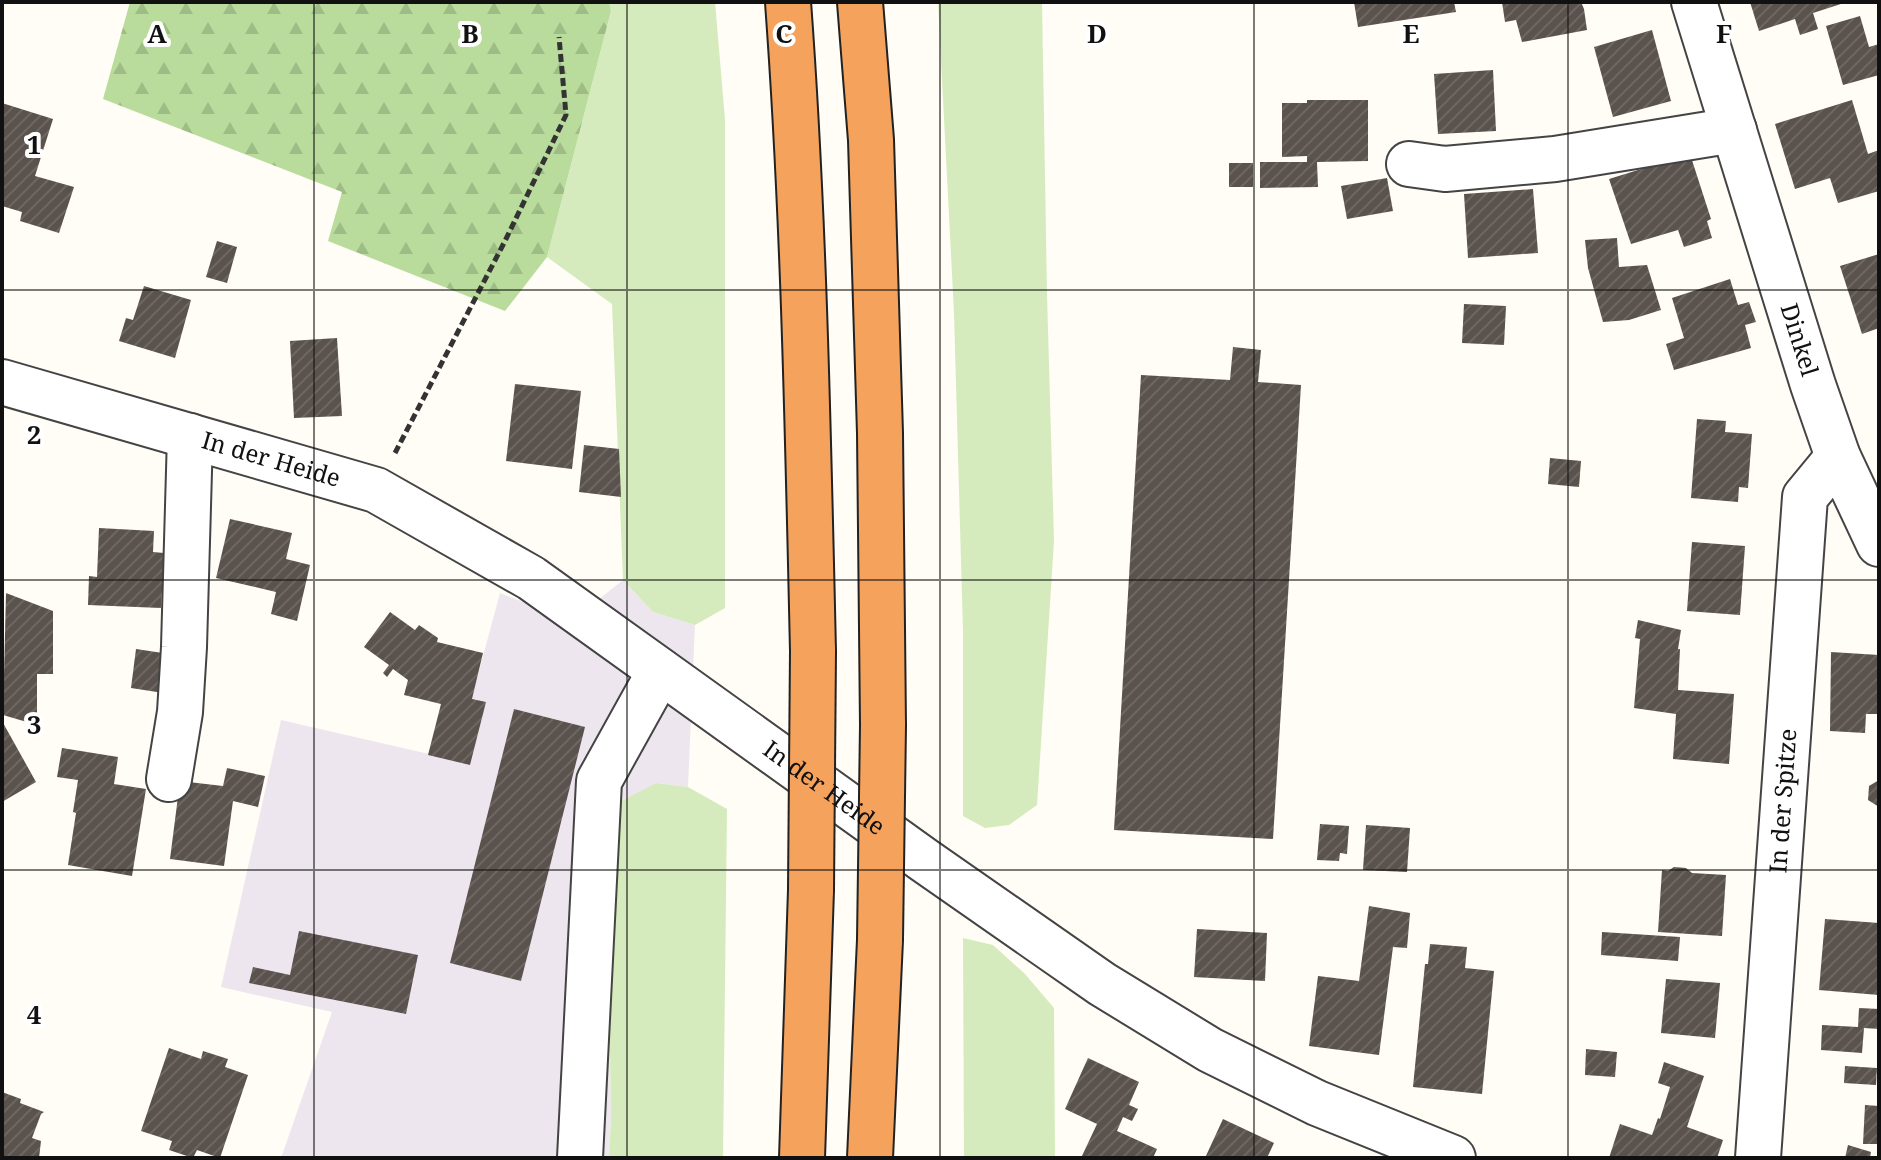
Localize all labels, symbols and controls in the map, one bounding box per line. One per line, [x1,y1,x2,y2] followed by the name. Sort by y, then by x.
[147,15,167,51] text: A
[461,15,479,51] text: B
[775,15,793,51] text: C
[1087,15,1107,51] text: D
[1403,15,1420,51] text: E
[1716,15,1732,51] text: F
[27,126,41,162] text: 1
[1774,299,1827,381] street label: Dinkel
[27,416,41,452] text: 2
[198,423,345,494] street label: In der Heide
[27,706,41,742] text: 3
[1760,727,1803,874] street label: In der Spitze
[757,732,892,842] street label: In der Heide
[27,996,42,1032] text: 4

